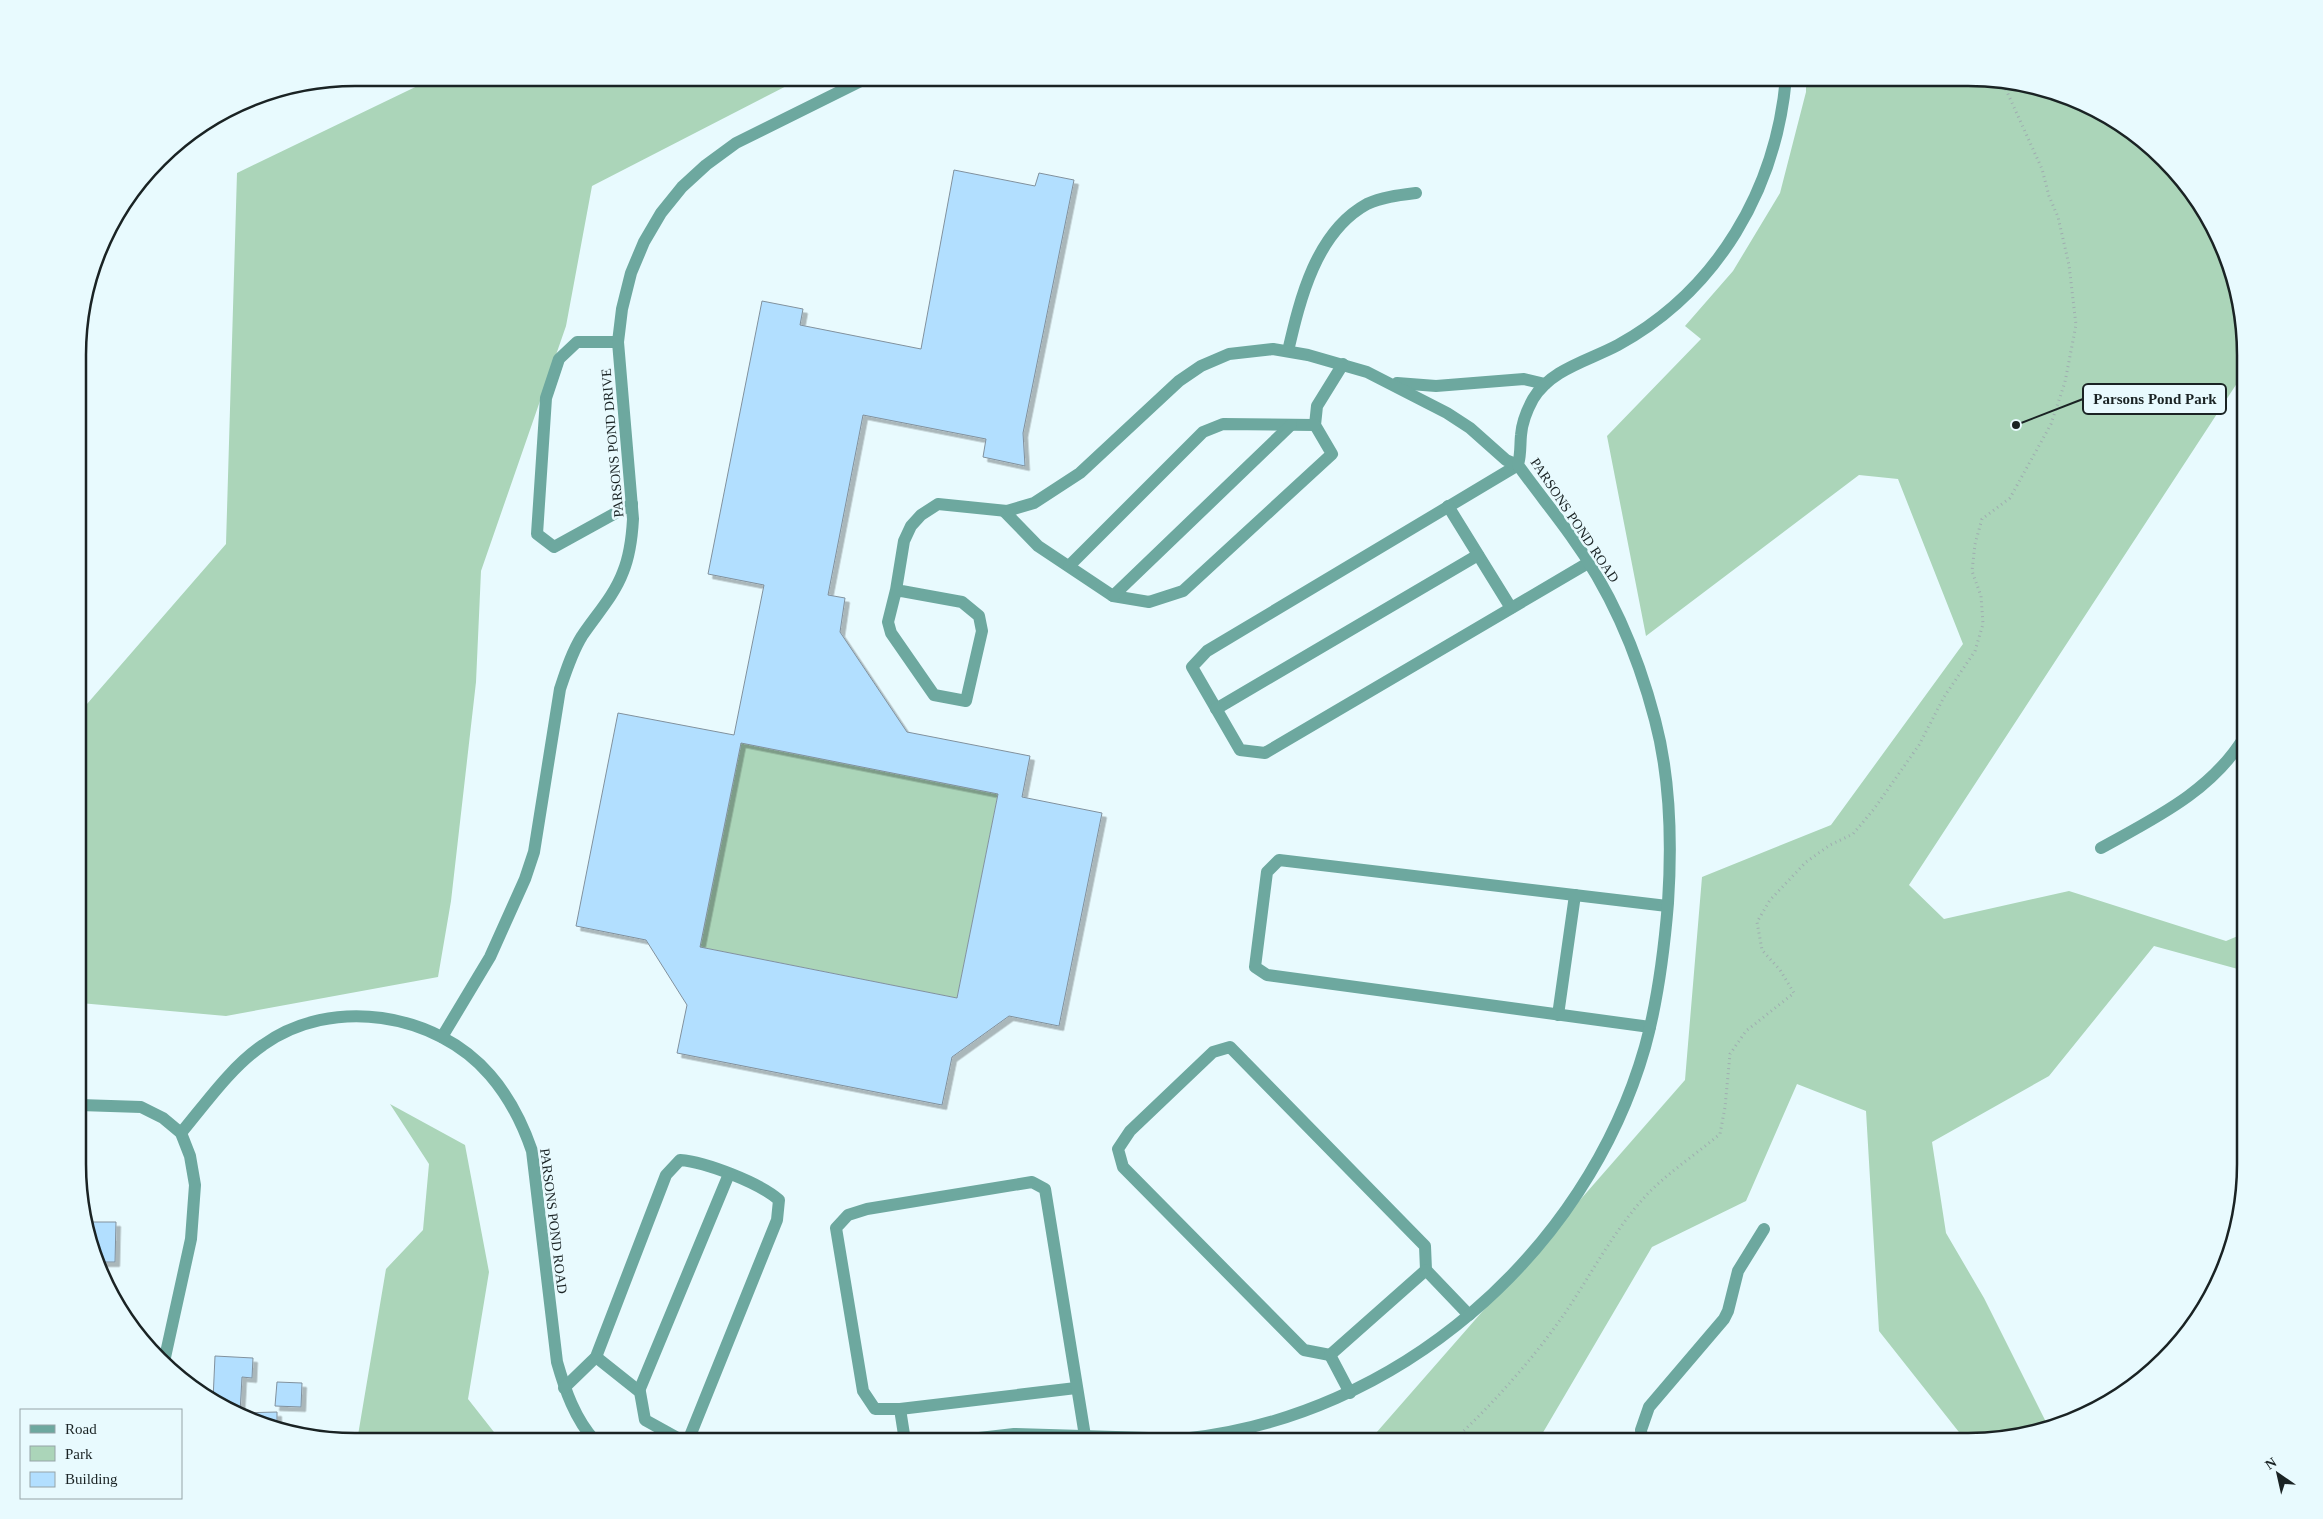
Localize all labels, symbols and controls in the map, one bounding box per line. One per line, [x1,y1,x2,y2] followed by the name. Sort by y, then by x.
[599,368,626,518] street label: PARSONS POND DRIVE
[2083,384,2226,414] callout: Parsons Pond Park
[2093,391,2217,407] text: Parsons Pond Park
[1527,455,1622,585] street label: PARSONS POND ROAD
[537,1147,570,1295] street label: PARSONS POND ROAD
[20,1409,182,1499] legend
[65,1421,97,1437] text: Road
[65,1446,93,1462] text: Park
[2253,1449,2303,1499] north arrow
[2263,1455,2279,1473] text: N
[65,1471,118,1487] text: Building

